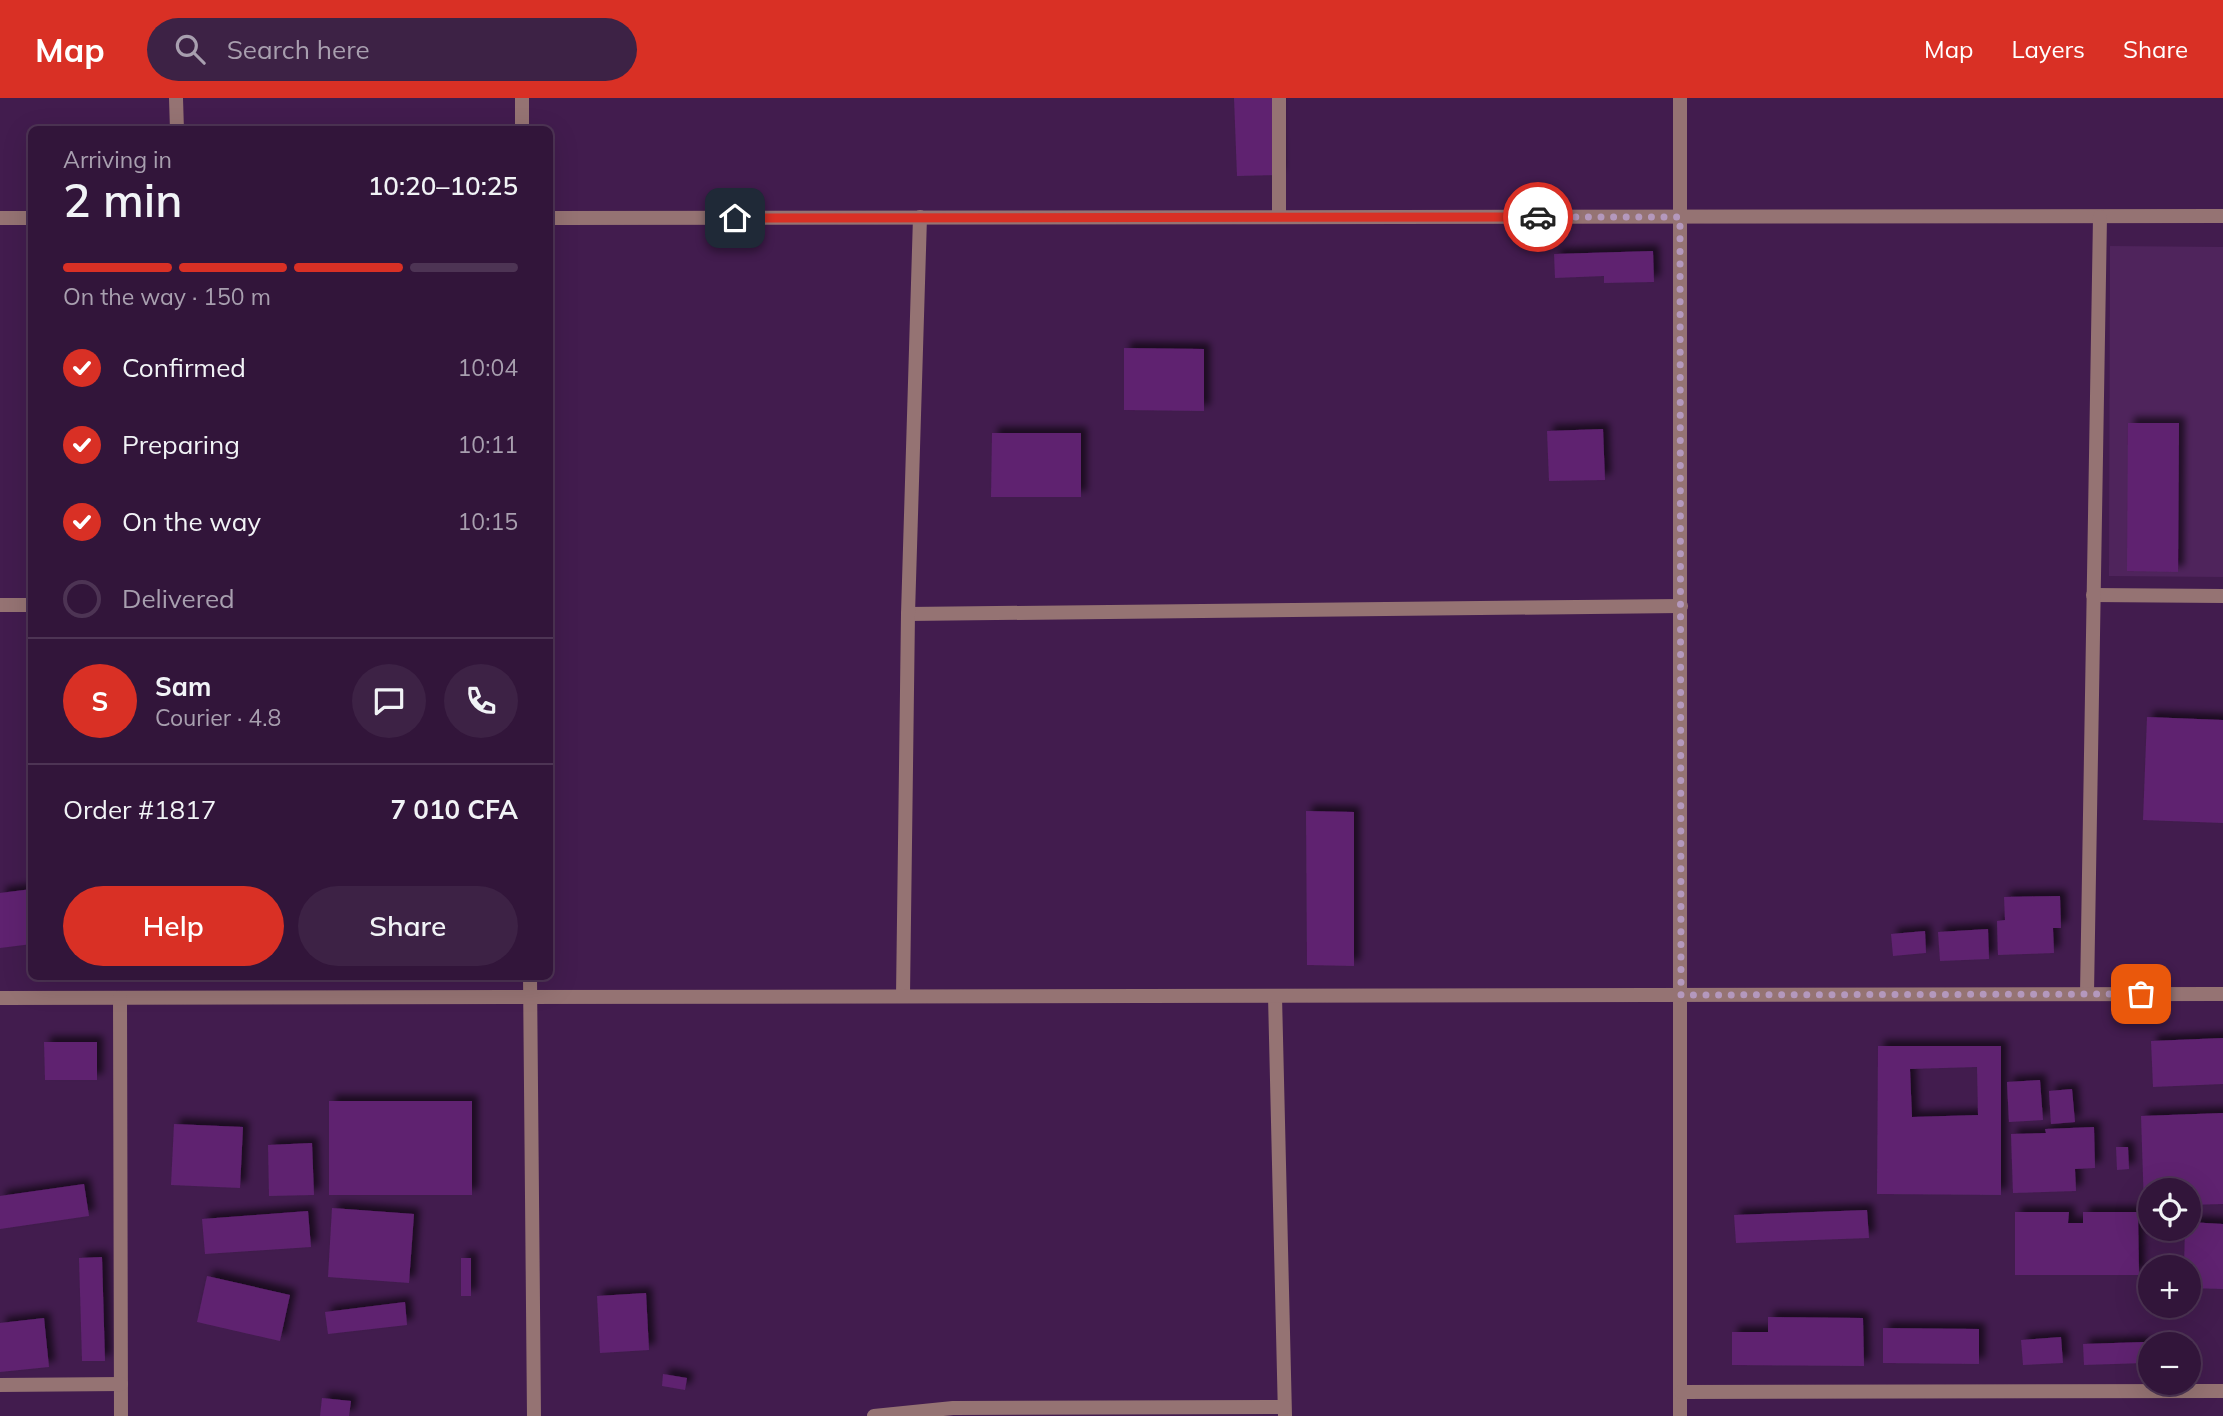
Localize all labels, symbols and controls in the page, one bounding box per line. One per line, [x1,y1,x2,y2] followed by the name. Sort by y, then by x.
[147,18,637,81] search box
[35,29,105,70] text: Map
[171,30,209,68] icon: search
[227,33,370,66] text: Search here
[1924,34,1973,64] text: Map
[2011,34,2085,64] text: Layers
[2123,34,2188,64] text: Share
[63,145,172,174] text: Arriving in
[368,169,518,202] text: 10:20–10:25
[63,171,182,229] text: 2 min
[1503,182,1573,252] courier
[705,188,765,248] pin
[1519,198,1557,236] icon: car
[716,199,754,237] icon: home
[63,282,271,311] text: On the way · 150 m
[63,349,101,387] icon: check
[122,351,246,384] text: Confirmed
[458,353,518,382] text: 10:04
[63,426,101,464] icon: check
[122,428,240,461] text: Preparing
[458,430,518,459] text: 10:11
[63,503,101,541] icon: check
[122,505,261,538] text: On the way
[458,507,518,536] text: 10:15
[122,582,235,615] text: Delivered
[352,664,426,738] button: chat
[444,664,518,738] button: phone
[155,670,211,703] text: Sam
[92,685,108,718] text: S
[155,703,281,732] text: Courier · 4.8
[63,793,216,826] text: Order #1817
[391,793,518,826] text: 7 010 CFA
[63,886,284,966] button: Help
[298,886,518,966] button: Share
[2111,964,2171,1024] pin
[2122,975,2160,1013] icon: bag
[2138,1178,2201,1395] map controls
[2138,1178,2201,1241] button: locate
[2138,1255,2201,1318] button: +
[2138,1332,2201,1395] button: −

